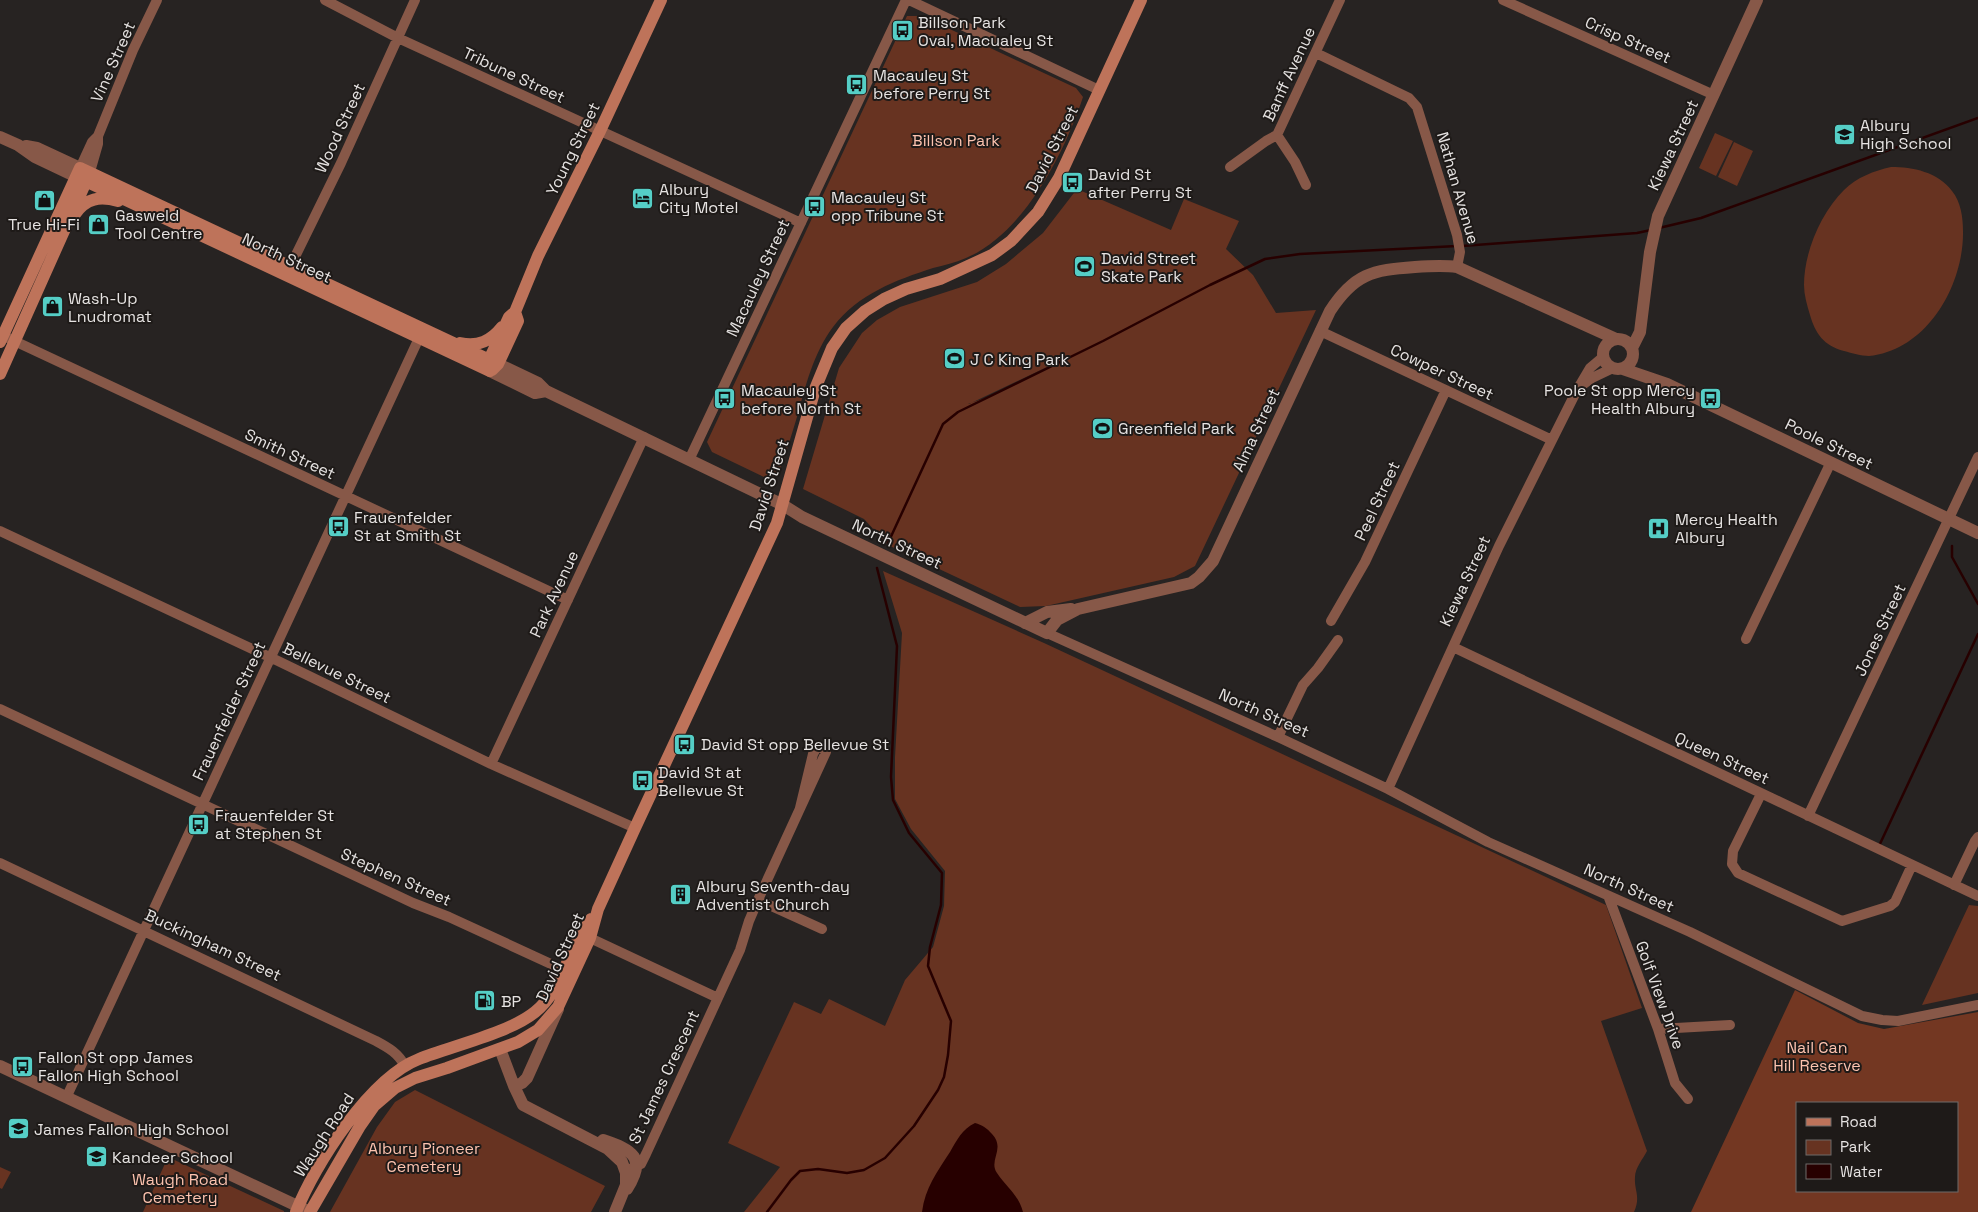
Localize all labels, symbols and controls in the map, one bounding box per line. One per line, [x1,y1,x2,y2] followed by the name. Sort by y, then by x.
[918,12,1054,51] place label: Billson Park Oval, Macualey St
[1582,12,1674,68] street label: Crisp Street
[86,18,140,106] street label: Vine Street
[890,19,914,43] bus stop icon: Billson Park Oval, Macualey St
[1258,23,1320,125] street label: Banff Avenue
[459,42,569,108] street label: Tribune Street
[873,65,990,104] place label: Macauley St before Perry St
[845,72,869,96] bus stop icon: Macauley St before Perry St
[310,80,370,176] street label: Wood Street
[1643,96,1703,194] street label: Kiewa Street
[541,99,605,199] street label: Young Street
[1021,102,1083,196] street label: David Street
[1860,115,1951,154] place label: Albury High School
[1832,122,1856,146] school or university icon: Albury High School
[1432,129,1484,247] street label: Nathan Avenue
[912,130,1000,151] park label: Billson Park
[1088,164,1192,203] place label: David St after Perry St
[1060,171,1084,195] bus stop icon: David St after Perry St
[659,179,738,218] place label: Albury City Motel
[631,186,655,210] hotel icon: Albury City Motel
[831,187,944,226] place label: Macauley St opp Tribune St
[32,188,56,212] shop icon: True Hi-Fi
[803,194,827,218] bus stop icon: Macauley St opp Tribune St
[115,205,203,244] place label: Gasweld Tool Centre
[87,212,111,236] shop icon: Gasweld Tool Centre
[8,214,80,235] place label: True Hi-Fi
[722,216,794,340] street label: Macauley Street
[239,228,335,288] street label: North Street
[1101,248,1196,287] place label: David Street Skate Park
[1073,255,1097,279] sports icon: David Street Skate Park
[68,288,152,327] place label: Wash-Up Lnudromat
[40,295,64,319] shop icon: Wash-Up Lnudromat
[1387,339,1497,405] street label: Cowper Street
[942,347,966,371] sports icon: J C King Park
[970,349,1070,370] place label: J C King Park
[741,380,861,419] place label: Macauley St before North St
[1544,380,1695,419] place label: Poole St opp Mercy Health Albury
[1227,385,1285,475] street label: Alma Street
[713,387,737,411] bus stop icon: Macauley St before North St
[1699,387,1723,411] bus stop icon: Poole St opp Mercy Health Albury
[1781,414,1877,474] street label: Poole Street
[1090,416,1114,440] sports icon: Greenfield Park
[1118,418,1235,439] place label: Greenfield Park
[241,424,339,484] street label: Smith Street
[744,436,794,534] street label: David Street
[1349,458,1405,544] street label: Peel Street
[354,507,461,546] place label: Frauenfelder St at Smith St
[1675,509,1778,548] place label: Mercy Health Albury
[326,514,350,538] bus stop icon: Frauenfelder St at Smith St
[849,514,945,574] street label: North Street
[1647,516,1671,540] hospital icon: Mercy Health Albury
[1435,532,1495,630] street label: Kiewa Street
[525,547,583,641] street label: Park Avenue
[1849,580,1911,680] street label: Jones Street
[188,638,270,784] street label: Frauenfelder Street
[279,638,395,708] street label: Bellevue Street
[1216,684,1312,742] street label: North Street
[1671,727,1773,789] street label: Queen Street
[673,732,697,756] bus stop icon: David St opp Bellevue St
[701,734,889,755] place label: David St opp Bellevue St
[658,762,744,801] place label: David St at Bellevue St
[630,769,654,793] bus stop icon: David St at Bellevue St
[215,805,334,844] place label: Frauenfelder St at Stephen St
[187,812,211,836] bus stop icon: Frauenfelder St at Stephen St
[337,843,455,911] street label: Stephen Street
[1581,859,1677,917] street label: North Street
[696,876,850,915] place label: Albury Seventh-day Adventist Church
[668,883,692,907] building icon: Albury Seventh-day Adventist Church
[141,904,285,986] street label: Buckingham Street
[531,909,589,1005] street label: David Street
[1631,938,1689,1052] street label: Golf View Drive
[473,989,497,1013] fuel station icon: BP
[501,991,522,1012] place label: BP
[624,1007,704,1147] street label: St James Crescent
[1773,1037,1861,1076] park label: Nail Can Hill Reserve
[38,1047,193,1086] place label: Fallon St opp James Fallon High School
[10,1054,34,1078] bus stop icon: Fallon St opp James Fallon High School
[289,1089,359,1181] street label: Waugh Road
[1796,1102,1958,1192] legend
[1840,1112,1877,1131] text: Road
[6,1117,30,1141] school or university icon: James Fallon High School
[34,1119,229,1140] place label: James Fallon High School
[1840,1137,1871,1156] text: Park
[368,1138,480,1177] park label: Albury Pioneer Cemetery
[84,1145,108,1169] school or university icon: Kandeer School
[112,1147,233,1168] place label: Kandeer School
[1840,1162,1883,1181] text: Water
[132,1169,228,1208] park label: Waugh Road Cemetery

